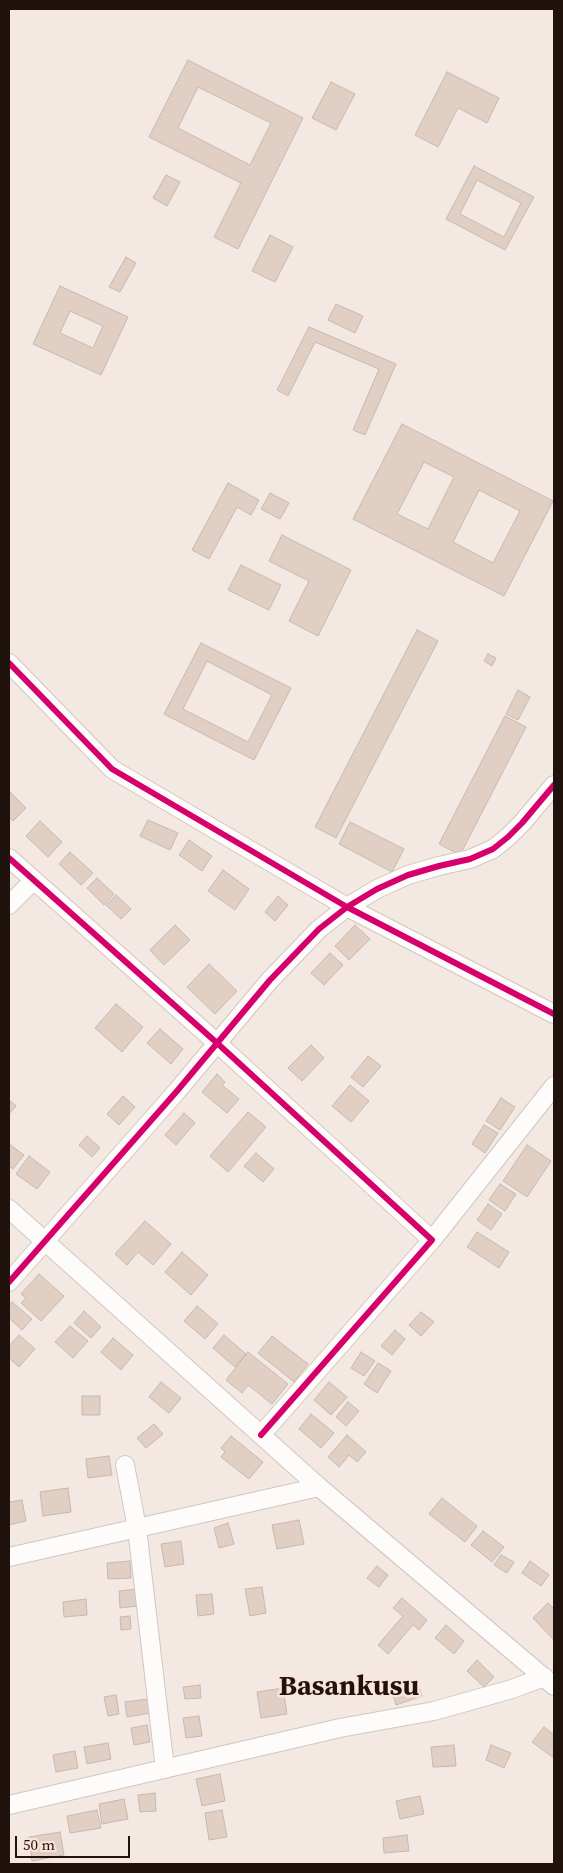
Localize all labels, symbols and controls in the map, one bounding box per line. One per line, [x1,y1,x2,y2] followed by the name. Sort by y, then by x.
[279,1671,419,1705] district label: Basankusu
[18,1826,132,1858] scale bar
[23,1834,55,1855] text: 50 m

